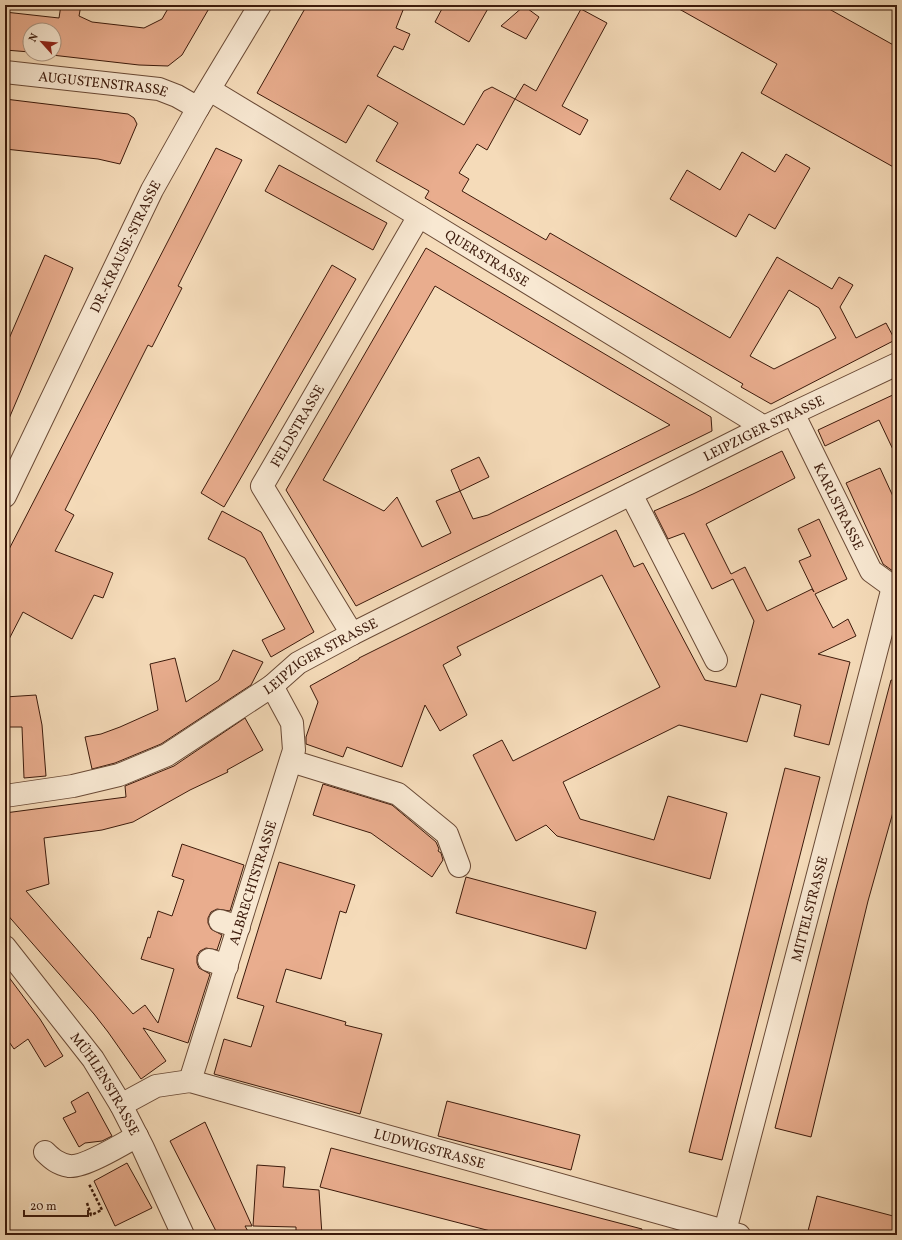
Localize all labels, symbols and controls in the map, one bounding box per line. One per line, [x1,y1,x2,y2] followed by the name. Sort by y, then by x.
[22,22,62,62] north arrow
[26,31,43,45] text: N
[37,68,171,103] street label: AUGUSTENSTRASSE
[86,177,166,316] street label: DR.-KRAUSE-STRASSE
[441,226,532,292] street label: QUERSTRASSE
[267,382,330,471] street label: FELDSTRASSE
[701,392,828,467] street label: LEIPZIGER STRASSE
[808,460,867,554] street label: KARLSTRASSE
[260,614,382,700] street label: LEIPZIGER STRASSE
[225,818,282,948] street label: ALBRECHTSTRASSE
[788,854,833,964] street label: MITTELSTRASSE
[65,1029,143,1139] street label: MÜHLENSTRASSE
[371,1125,487,1174] street label: LUDWIGSTRASSE
[24,1192,88,1218] scale bar
[30,1199,57,1215] text: 20 m

